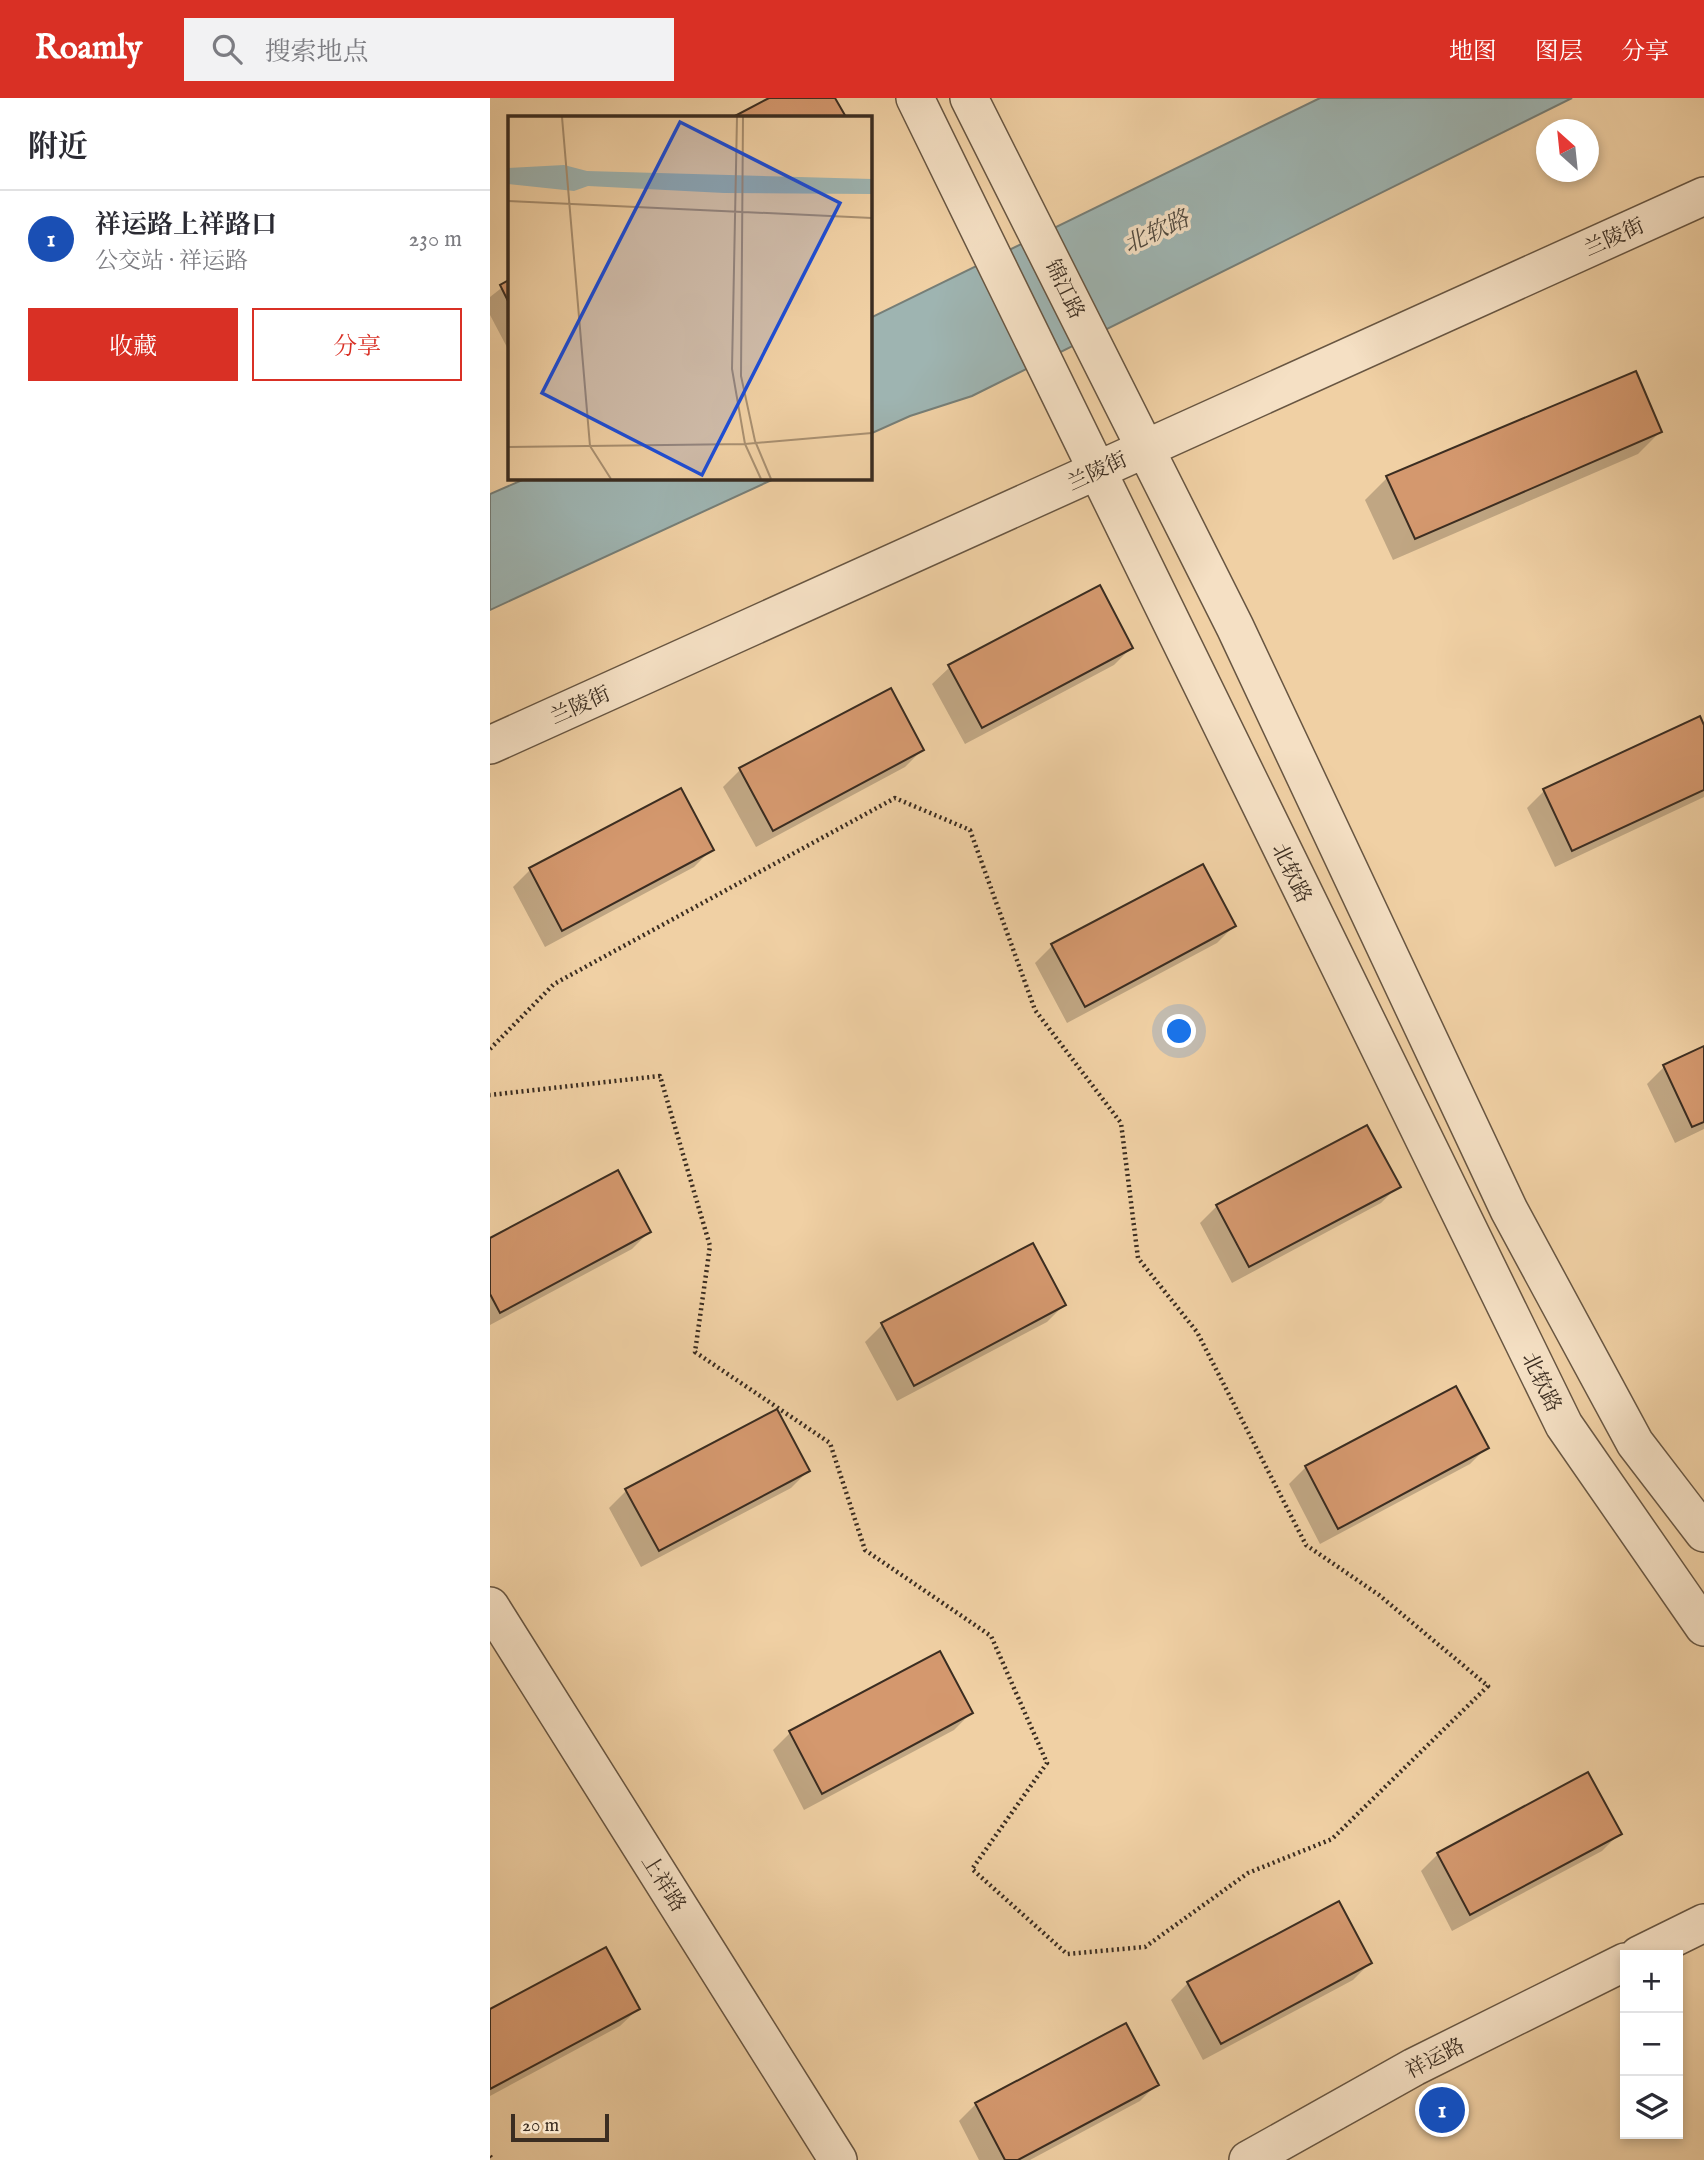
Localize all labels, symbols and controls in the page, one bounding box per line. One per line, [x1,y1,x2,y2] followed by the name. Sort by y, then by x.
[184,18,674,81] search box
[35,28,142,70] text: Roamly
[208,30,246,68] icon: search
[264,36,368,69] text: 搜索地点
[1449,37,1497,68] text: 地图
[1535,37,1583,68] text: 图层
[1621,37,1669,68] text: 分享
[508,116,872,480] inset map
[1536,119,1599,182] north arrow
[28,129,88,167] text: 附近
[1119,204,1196,260] water label: 北软路
[95,209,277,242] text: 祥运路上祥路口
[1580,213,1649,264] street label: 兰陵街
[47,225,55,254] text: 1
[409,225,462,254] text: 230 m
[95,247,248,276] text: 公交站 · 祥运路
[1038,255,1090,324] street label: 锦江路
[28,308,238,381] button: 收藏
[252,308,462,381] button: 分享
[1063,447,1132,498] street label: 兰陵街
[546,681,615,732] street label: 兰陵街
[1265,839,1317,908] street label: 北软路
[1162,1014,1196,1048] your location
[1515,1348,1567,1417] street label: 北软路
[635,1850,691,1918] street label: 上祥路
[1620,1950,1683,2139] map controls
[1620,1950,1683,2013] button: +
[1620,2013,1683,2076] button: −
[1401,2033,1470,2086] street label: 祥运路
[1620,2076,1683,2139] button: layers
[1419,2084,1465,2136] pin: 1
[511,2111,609,2143] scale bar
[522,2114,559,2138] text: 20 m

